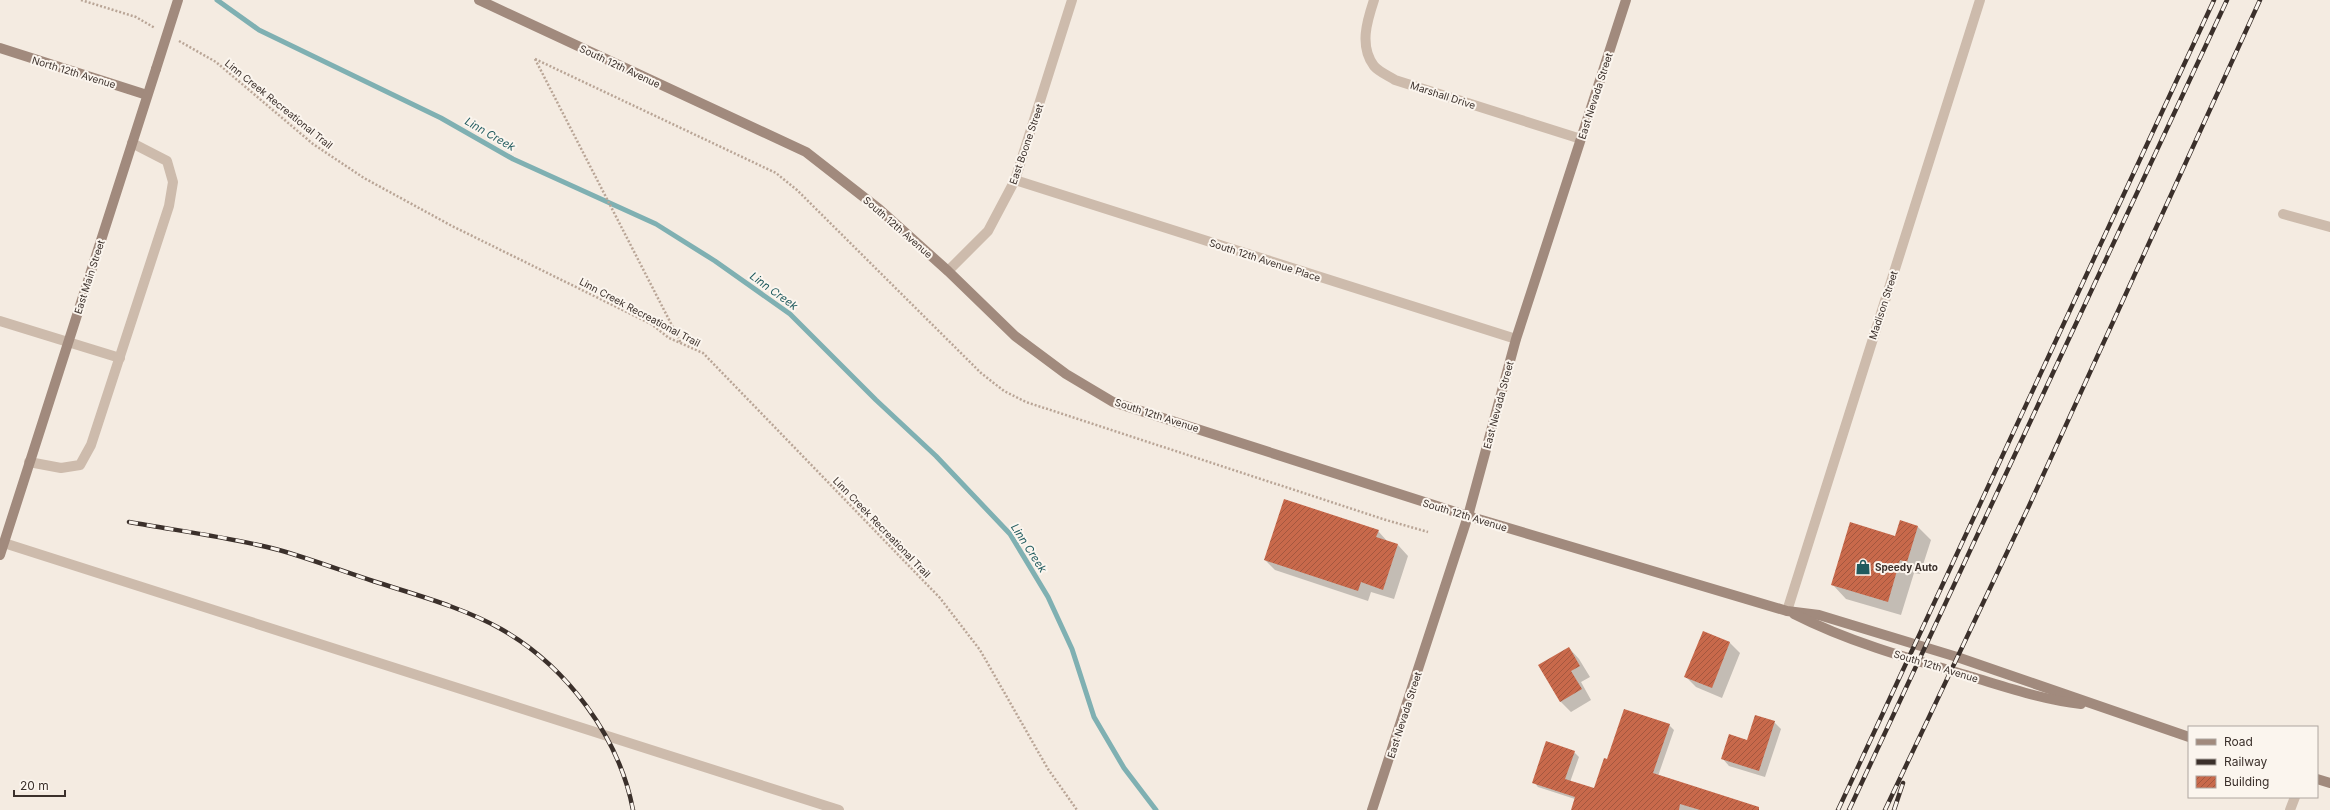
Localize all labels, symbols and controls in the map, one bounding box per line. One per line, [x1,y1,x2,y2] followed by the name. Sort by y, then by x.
[578,42,662,90] street label: South 12th Avenue
[1575,51,1615,141] street label: East Nevada Street
[31,54,117,90] street label: North 12th Avenue
[223,57,335,151] street label: Linn Creek Recreational Trail
[1409,79,1477,111] street label: Marshall Drive
[1007,102,1046,186] street label: East Boone Street
[462,114,518,154] water label: Linn Creek
[861,194,935,260] street label: South 12th Avenue
[1208,236,1322,284] street label: South 12th Avenue Place
[71,238,107,315] street label: East Main Street
[1866,268,1900,341] street label: Madison Street
[747,269,801,314] water label: Linn Creek
[578,275,702,349] street label: Linn Creek Recreational Trail
[1481,359,1516,450] street label: East Nevada Street
[1113,396,1201,434] street label: South 12th Avenue
[831,474,933,580] street label: Linn Creek Recreational Trail
[1421,496,1509,534] street label: South 12th Avenue
[1008,521,1051,576] water label: Linn Creek
[1854,558,1872,576] shop icon: Speedy Auto
[1875,561,1938,574] place label: Speedy Auto
[1892,647,1980,685] street label: South 12th Avenue
[1384,670,1424,760] street label: East Nevada Street
[2188,726,2318,798] legend
[2224,734,2253,749] text: Road
[2224,754,2268,769] text: Railway
[14,772,65,798] scale bar
[2224,774,2269,789] text: Building
[20,778,49,793] text: 20 m

